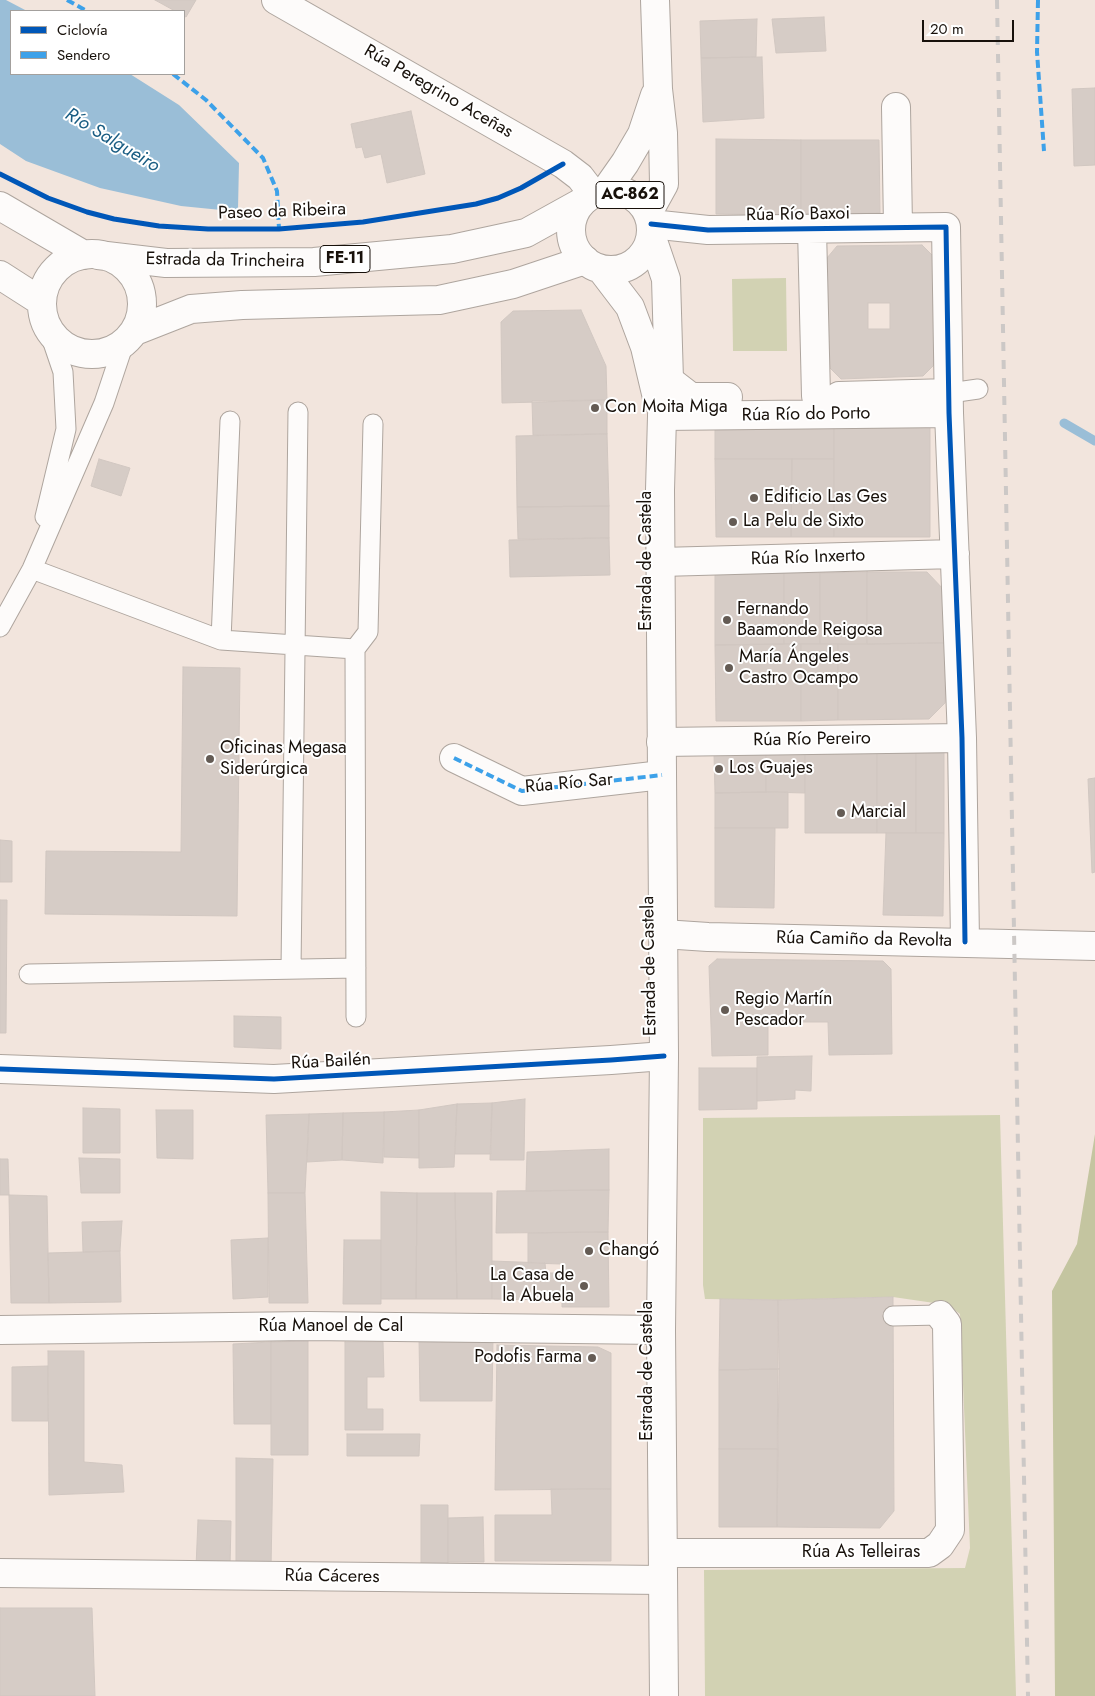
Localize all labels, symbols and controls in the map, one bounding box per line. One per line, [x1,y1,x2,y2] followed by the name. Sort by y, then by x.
[10,10,185,75] legend
[925,10,1018,42] scale bar
[930,18,964,40] text: 20 m
[57,19,107,41] text: Ciclovía
[360,41,516,143] street label: Rúa Peregrino Aceñas
[57,44,110,66] text: Sendero
[61,104,163,178] water label: Río Salgueiro
[596,182,664,208] road number: AC-862
[218,199,346,225] street label: Paseo da Ribeira
[746,203,850,227] street label: Rúa Río Baxoi
[320,245,370,272] road number: FE-11
[145,249,305,273] street label: Estrada da Trincheira
[605,397,728,419] place label: Con Moita Miga
[589,402,601,414] marker: Con Moita Miga
[742,403,870,427] street label: Rúa Río do Porto
[764,487,887,509] place label: Edificio Las Ges
[636,491,658,631] street label: Estrada de Castela
[748,492,760,504] marker: Edificio Las Ges
[743,511,864,533] place label: La Pelu de Sixto
[727,516,739,528] marker: La Pelu de Sixto
[750,545,866,571] street label: Rúa Río Inxerto
[737,599,883,642] place label: Fernando Baamonde Reigosa
[721,614,733,626] marker: Fernando Baamonde Reigosa
[739,647,858,690] place label: María Ángeles Castro Ocampo
[723,662,735,674] marker: María Ángeles Castro Ocampo
[753,728,871,752] street label: Rúa Río Pereiro
[220,738,347,781] place label: Oficinas Megasa Siderúrgica
[204,753,216,765] marker: Oficinas Megasa Siderúrgica
[729,758,813,780] place label: Los Guajes
[713,763,725,775] marker: Los Guajes
[524,769,614,799] street label: Rúa Río Sar
[851,802,906,824] place label: Marcial
[835,807,847,819] marker: Marcial
[638,896,662,1036] street label: Estrada de Castela
[776,928,952,952] street label: Rúa Camiño da Revolta
[735,989,832,1032] place label: Regio Martín Pescador
[719,1004,731,1016] marker: Regio Martín Pescador
[291,1049,371,1075] street label: Rúa Bailén
[599,1240,659,1262] place label: Changó
[583,1245,595,1257] marker: Changó
[490,1265,574,1308] place label: La Casa de la Abuela
[578,1280,590,1292] marker: La Casa de la Abuela
[637,1301,659,1441] street label: Estrada de Castela
[259,1316,403,1338] street label: Rúa Manoel de Cal
[474,1347,582,1369] place label: Podofis Farma
[586,1352,598,1364] marker: Podofis Farma
[802,1542,920,1564] street label: Rúa As Telleiras
[284,1565,380,1589] street label: Rúa Cáceres

